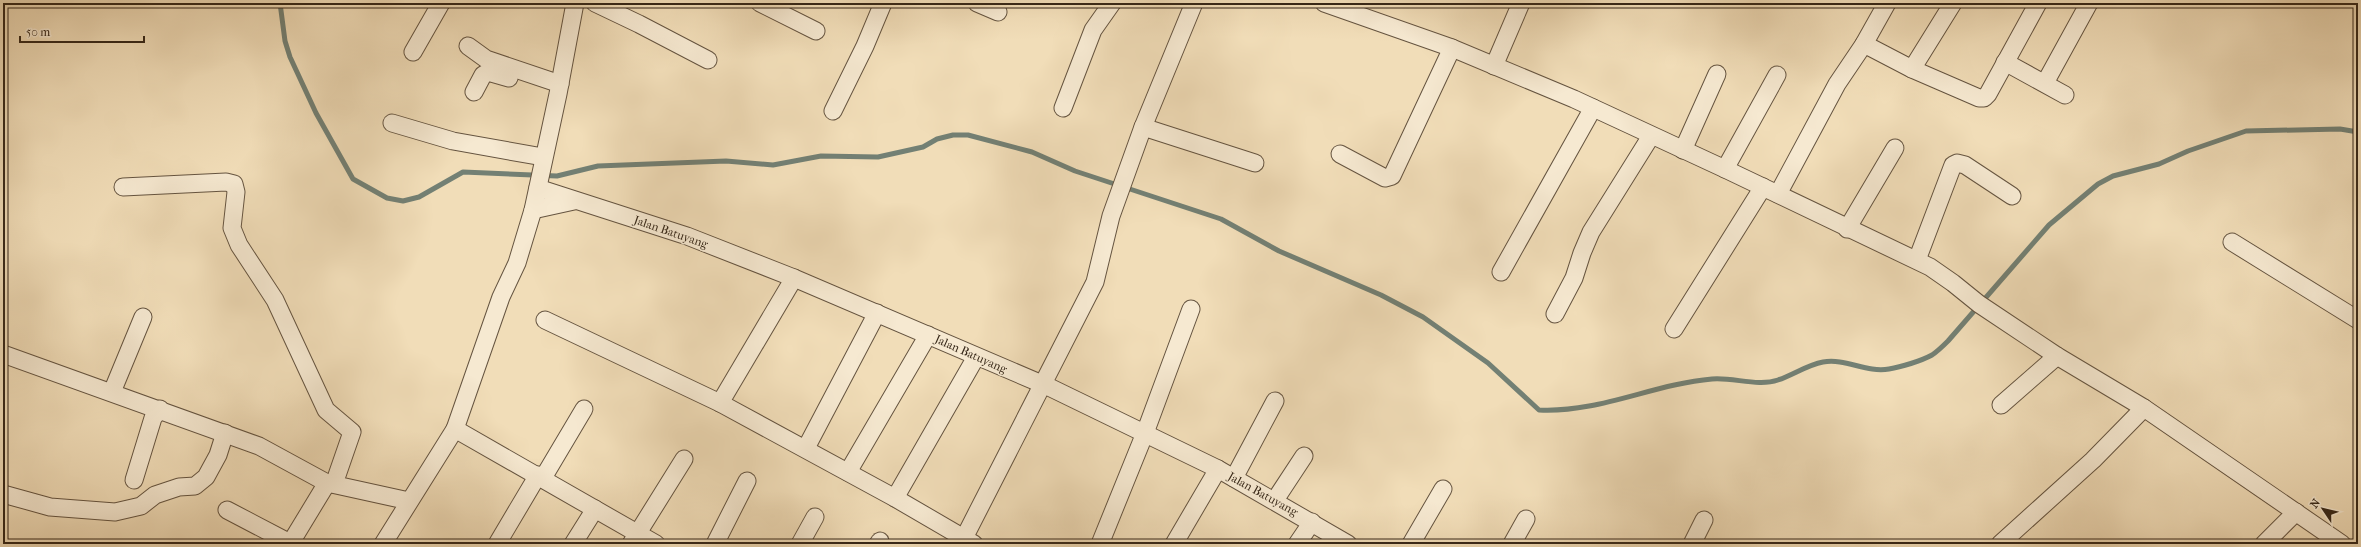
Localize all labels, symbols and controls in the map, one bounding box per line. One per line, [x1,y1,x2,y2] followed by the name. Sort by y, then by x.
[20,18,144,44] scale bar
[26,25,50,39] text: 50 m
[631,212,711,251] street label: Jalan Batuyang
[932,331,1010,376] street label: Jalan Batuyang
[1225,469,1301,519] street label: Jalan Batuyang
[2303,489,2343,529] north arrow
[2307,496,2323,511] text: N

